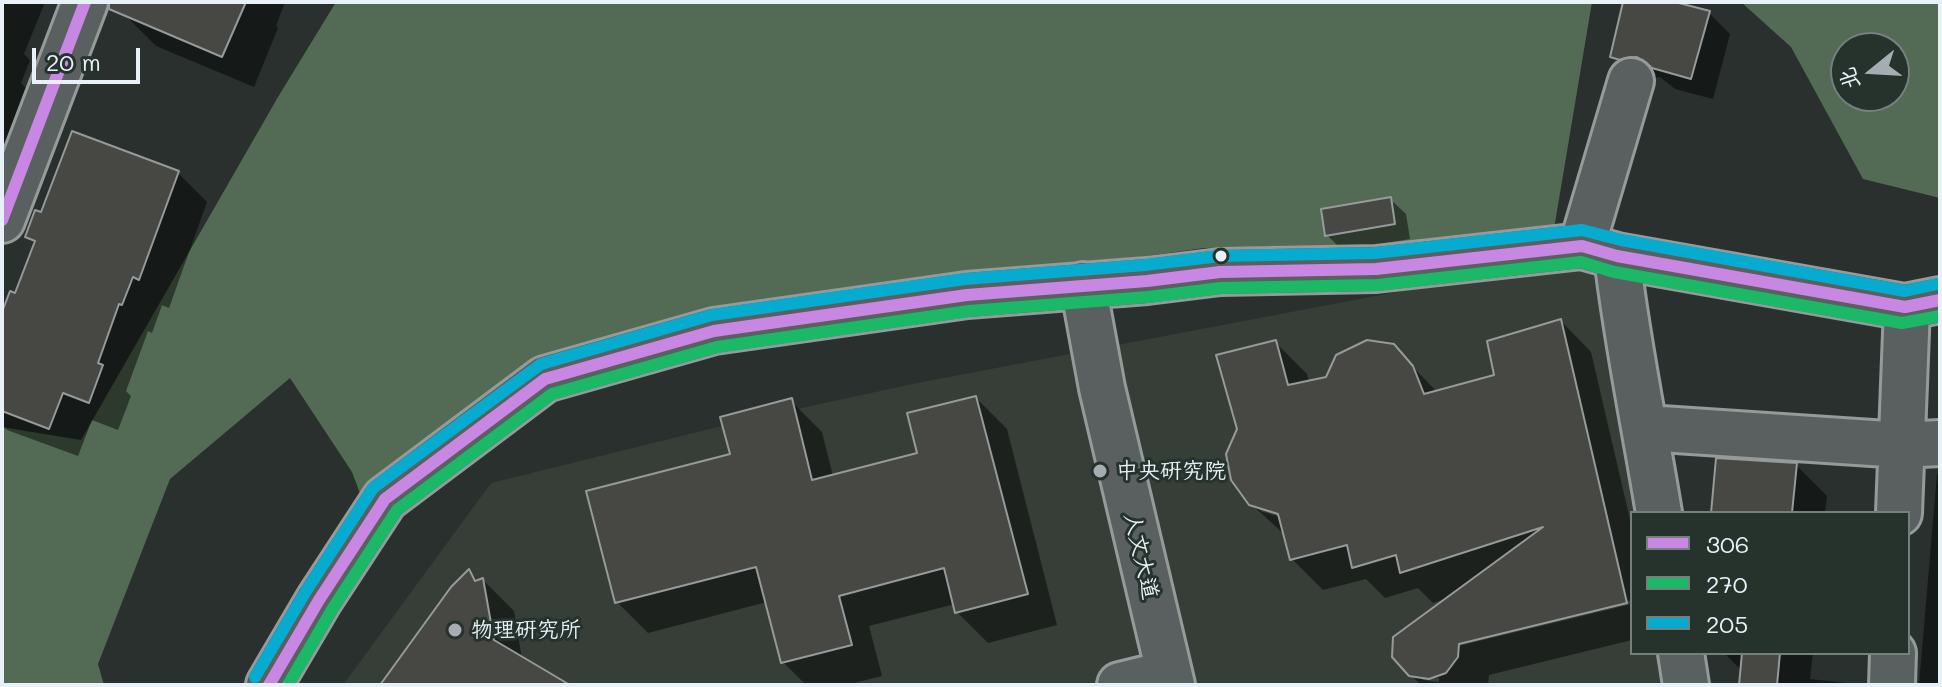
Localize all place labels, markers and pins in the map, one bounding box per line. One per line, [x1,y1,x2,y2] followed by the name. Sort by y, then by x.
[1213,248,1229,264] unlabelled marker
[1116,458,1226,484] place label: 中央研究院
[1091,462,1109,480] marker: 中央研究院
[471,617,581,643] place label: 物理研究所
[446,621,464,639] marker: 物理研究所

